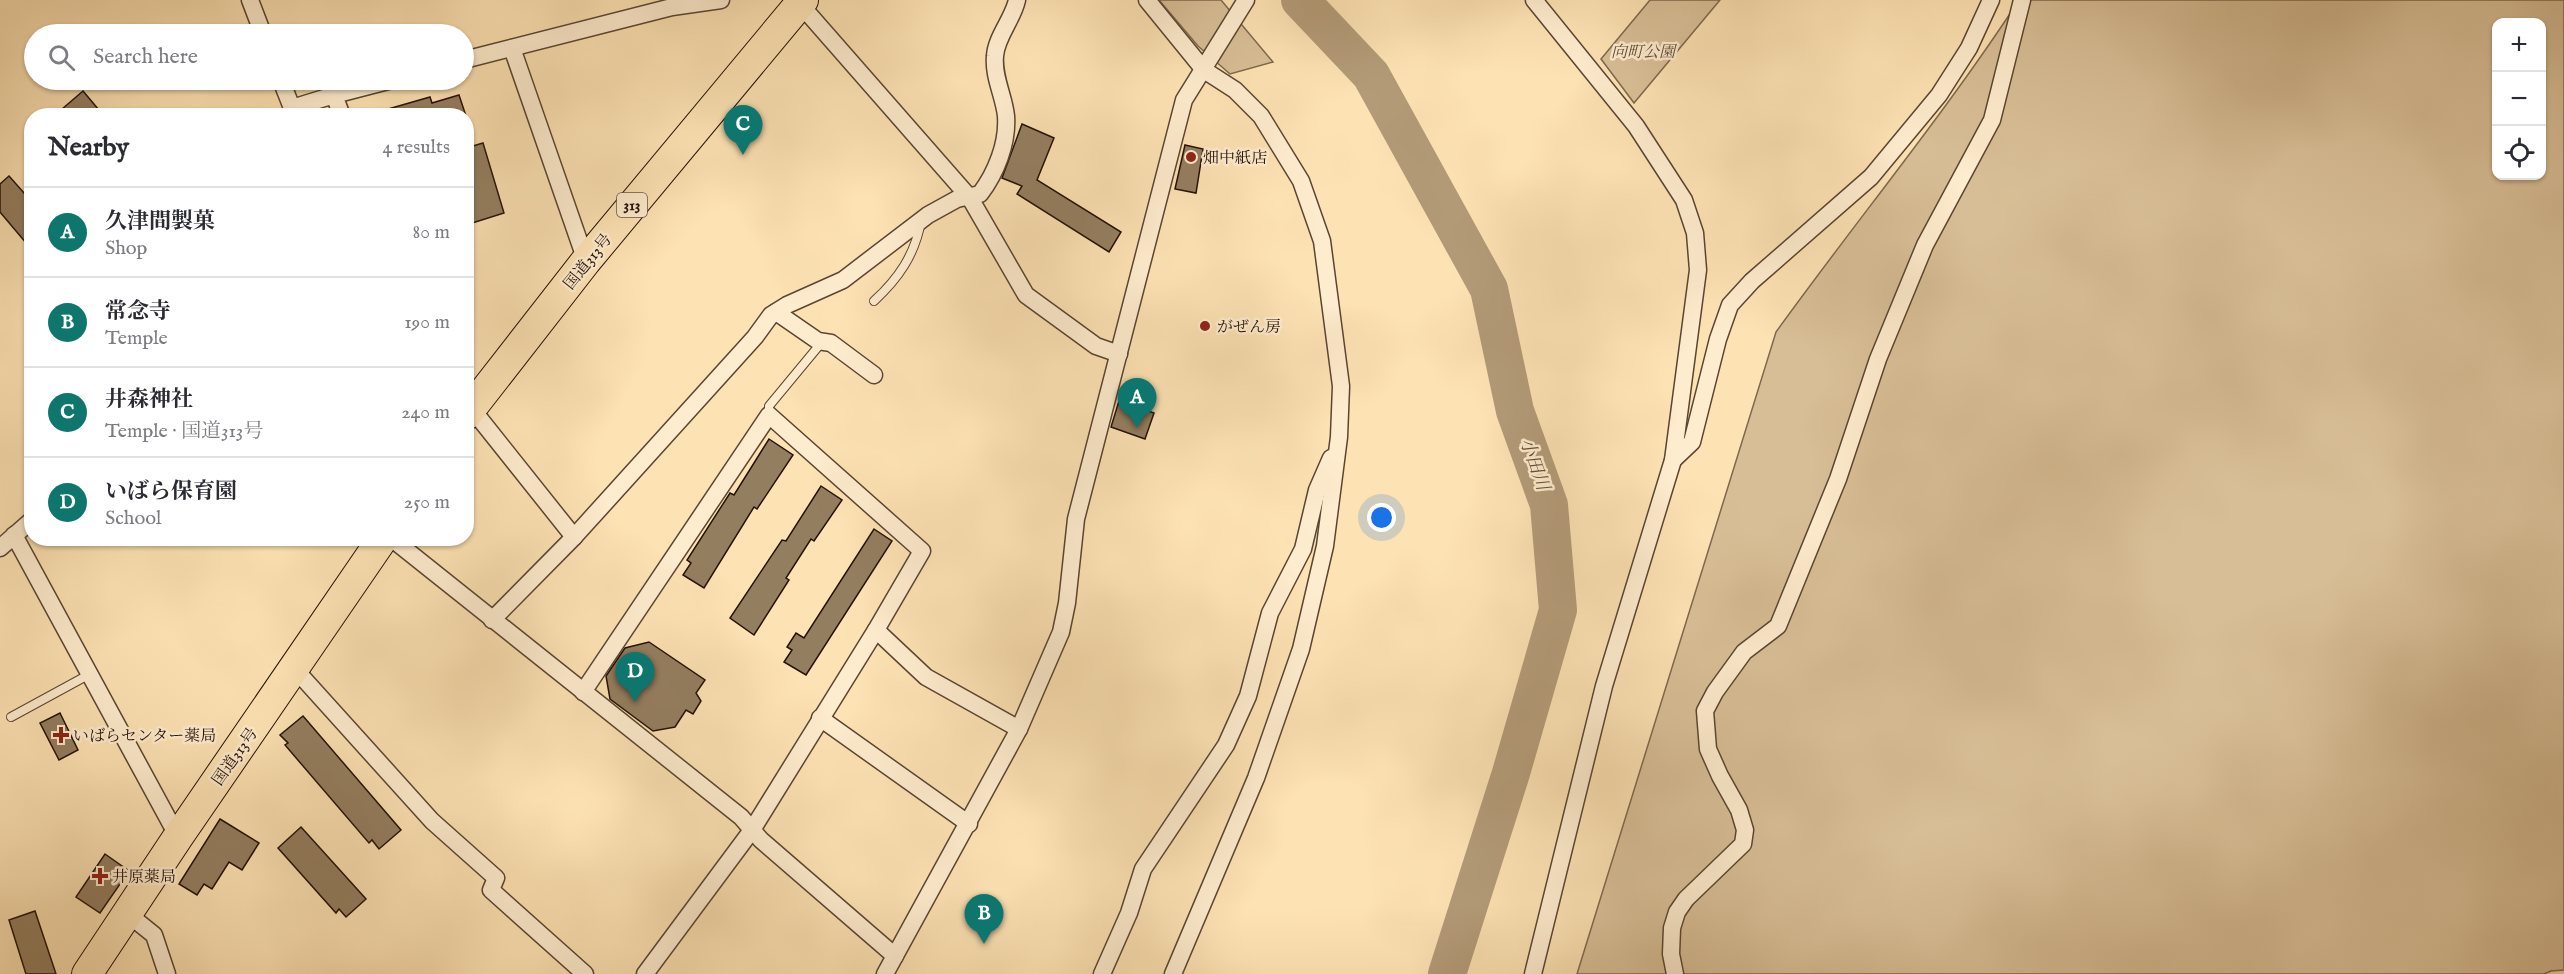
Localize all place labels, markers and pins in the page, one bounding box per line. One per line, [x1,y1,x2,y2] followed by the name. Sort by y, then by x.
[724,106,762,155] pin: C
[1203,149,1267,169] place label: 畑中紙店
[1184,150,1198,164] marker: 畑中紙店
[1217,318,1281,338] place label: がぜん房
[1198,319,1212,333] marker: がぜん房
[1118,378,1156,428] pin: A
[616,652,654,702] pin: D
[73,727,216,747] place label: いばらセンター薬局
[54,728,68,742] marker: いばらセンター薬局
[112,868,176,888] place label: 井原薬局
[93,869,107,883] marker: 井原薬局
[964,894,1004,944] pin: B

